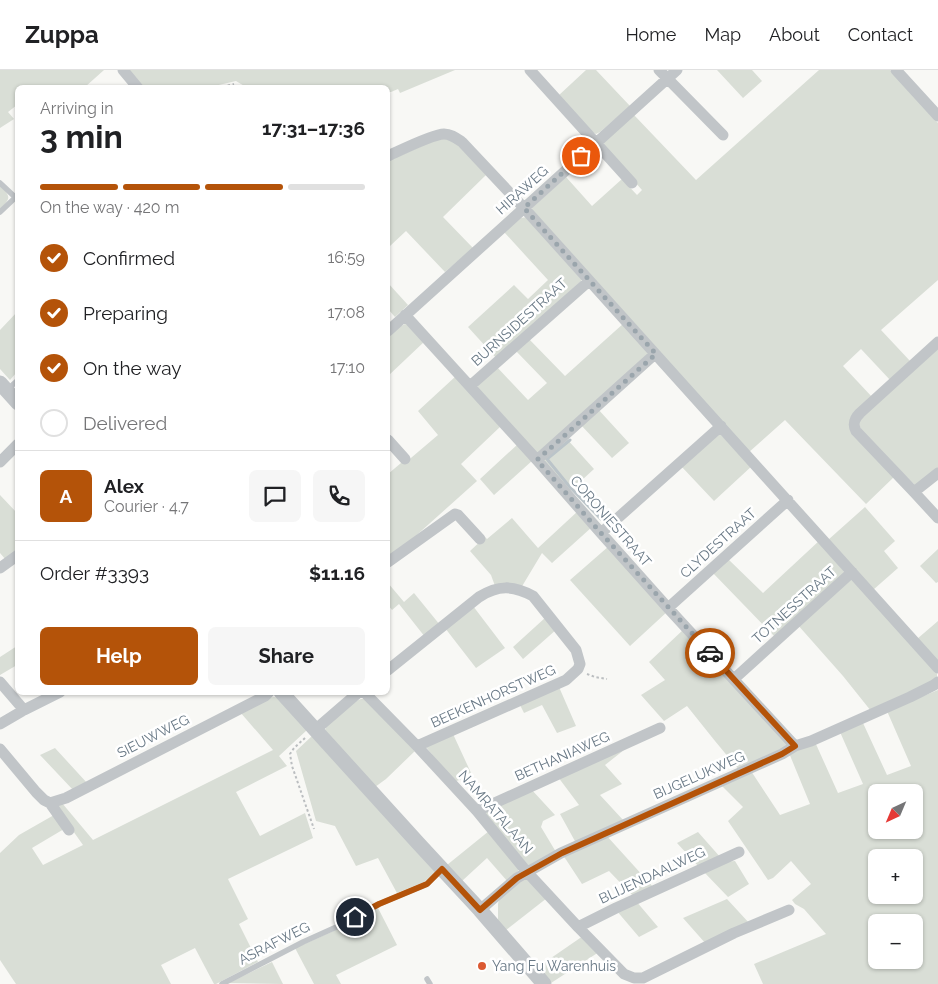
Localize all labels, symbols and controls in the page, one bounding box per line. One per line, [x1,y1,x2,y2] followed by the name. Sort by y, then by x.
[25,20,99,49] text: Zuppa
[625,24,676,45] text: Home
[704,24,741,45] text: Map
[769,24,820,45] text: About
[848,24,913,45] text: Contact
[40,99,114,118] text: Arriving in
[262,117,365,139] text: 17:31–17:36
[40,118,123,155] text: 3 min
[560,135,602,177] pin
[567,142,595,170] icon: bag
[493,162,551,218] street label: HIRAWEG
[40,198,179,217] text: On the way · 420 m
[40,244,68,272] icon: check
[83,247,175,269] text: Confirmed
[327,248,365,267] text: 16:59
[468,275,570,369] street label: BURNSIDESTRAAT
[40,299,68,327] icon: check
[83,302,168,324] text: Preparing
[327,303,365,322] text: 17:08
[40,354,68,382] icon: check
[83,357,182,379] text: On the way
[330,358,365,377] text: 17:10
[83,412,167,434] text: Delivered
[249,470,301,522] button: chat
[313,470,365,522] button: phone
[567,472,655,570] street label: CORONIESTRAAT
[104,475,144,497] text: Alex
[60,485,72,507] text: A
[104,497,189,516] text: Courier · 4.7
[677,504,760,581] street label: CLYDESTRAAT
[40,562,149,584] text: Order #3393
[309,562,365,584] text: $11.16
[749,563,840,647] street label: TOTNESSTRAAT
[40,627,198,685] button: Help
[208,627,365,685] button: Share
[685,628,735,678] courier
[696,639,724,667] icon: car
[428,661,558,731] street label: BEEKENHORSTWEG
[114,711,192,761] street label: SIEUWWEG
[512,728,612,784] street label: BETHANIAWEG
[651,748,747,802] street label: BIJGELUKWEG
[455,767,537,857] street label: NAMRATALAAN
[868,784,922,839] north arrow
[868,784,923,969] map controls
[596,843,708,907] street label: BLIJENDAALWEG
[868,849,923,904] button: +
[334,896,376,938] pin
[341,903,369,931] icon: home
[868,914,923,969] button: −
[236,918,312,968] street label: ASRAFWEG
[492,958,616,974] place label: Yang Fu Warenhuis
[476,960,488,972] marker: Yang Fu Warenhuis

